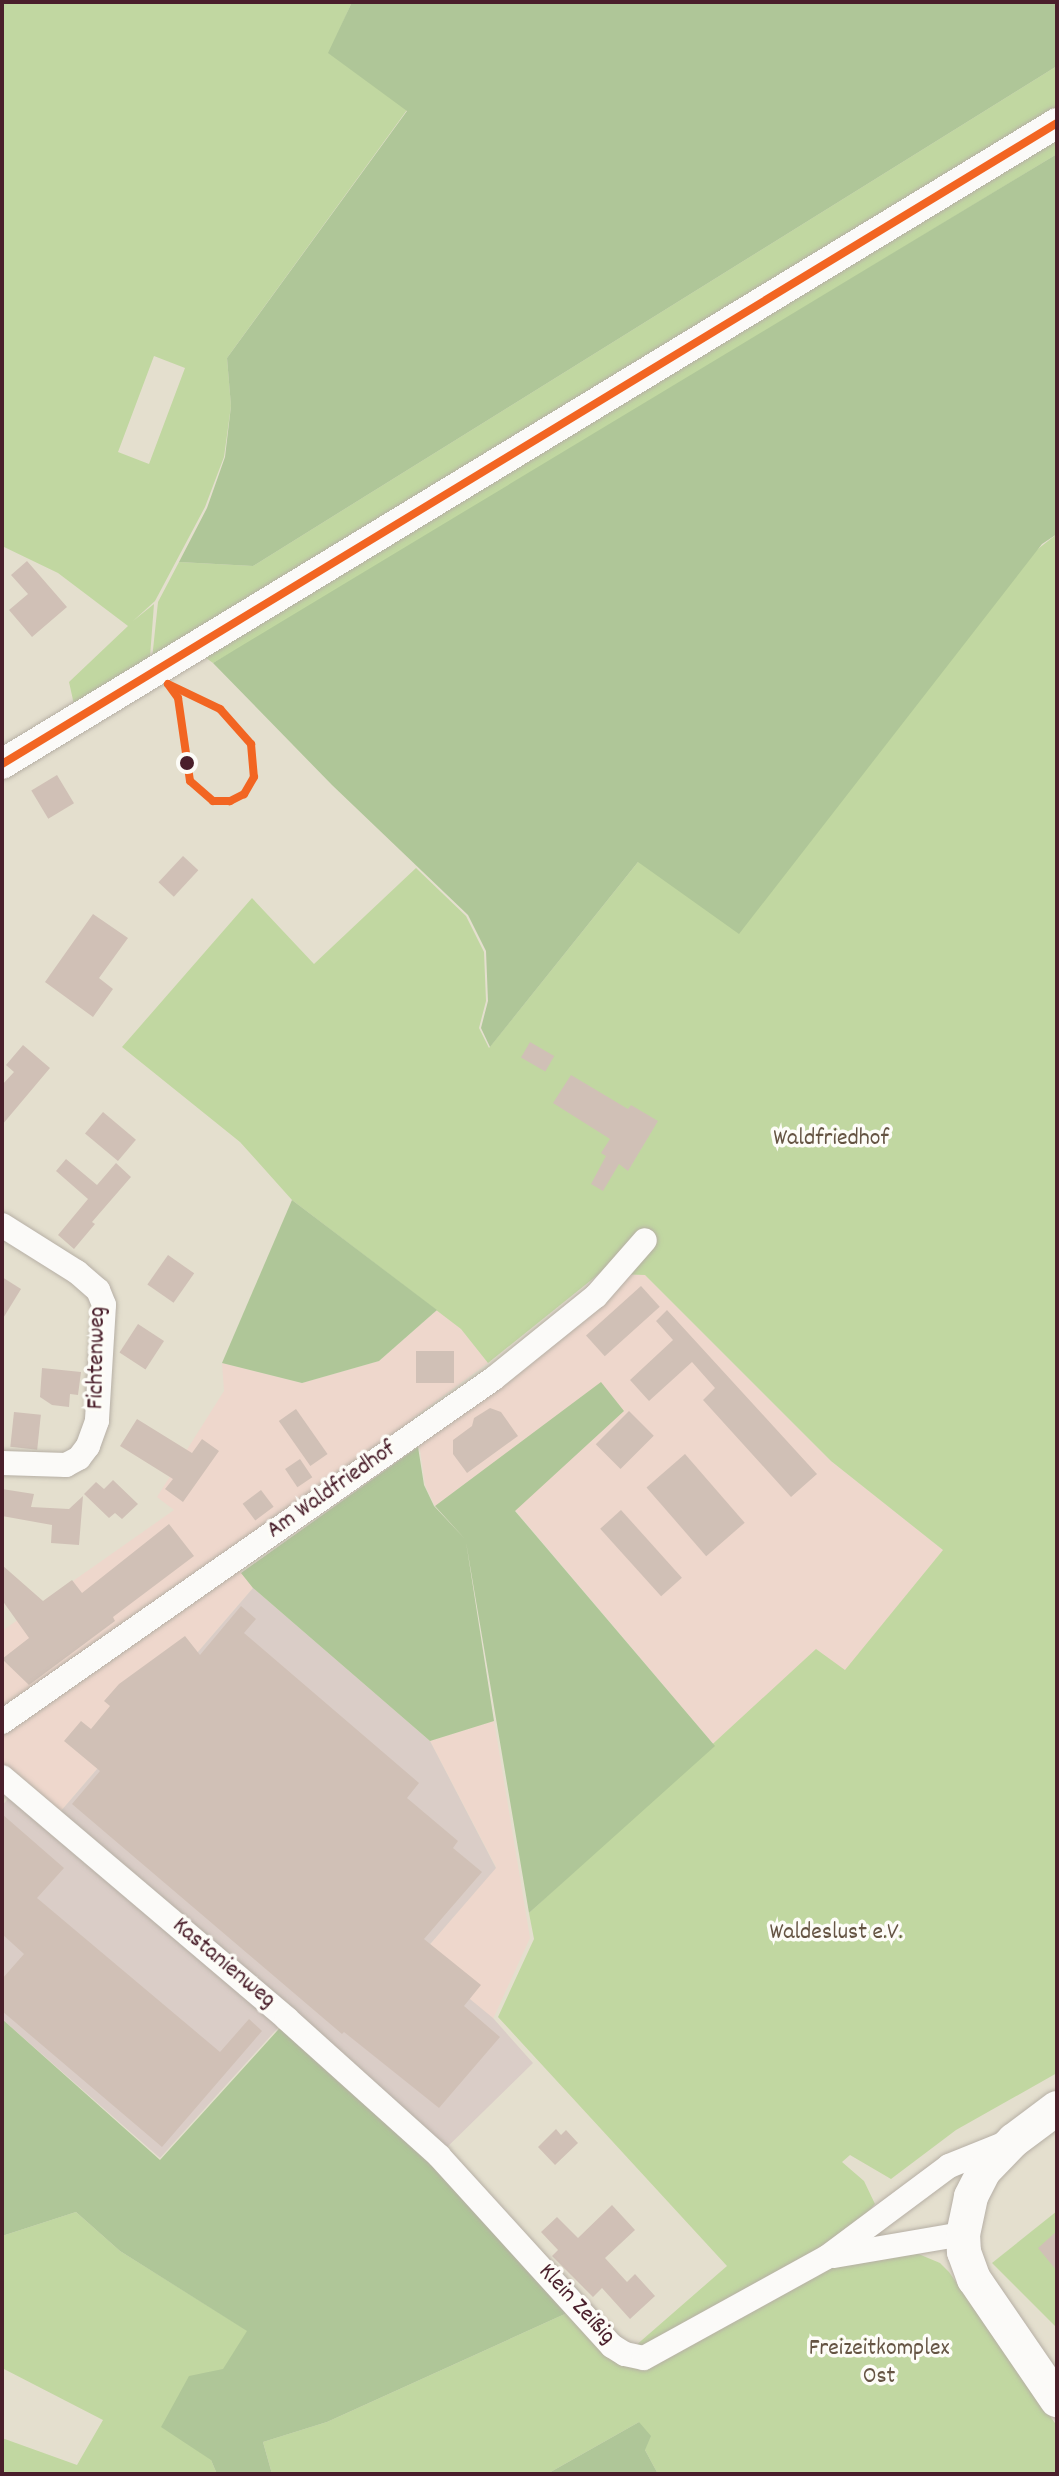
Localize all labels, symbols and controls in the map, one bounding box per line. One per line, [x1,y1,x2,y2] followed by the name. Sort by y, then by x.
[179,755,195,771] unlabelled marker
[773,1126,889,1154] park label: Waldfriedhof
[83,1306,113,1410] street label: Fichtenweg
[262,1436,402,1546] street label: Am Waldfriedhof
[165,1912,281,2016] street label: Kastanienweg
[769,1920,903,1948] park label: Waldeslust e.V.
[531,2259,621,2351] street label: Klein Zeißig
[809,2336,949,2392] park label: Freizeitkomplex Ost

